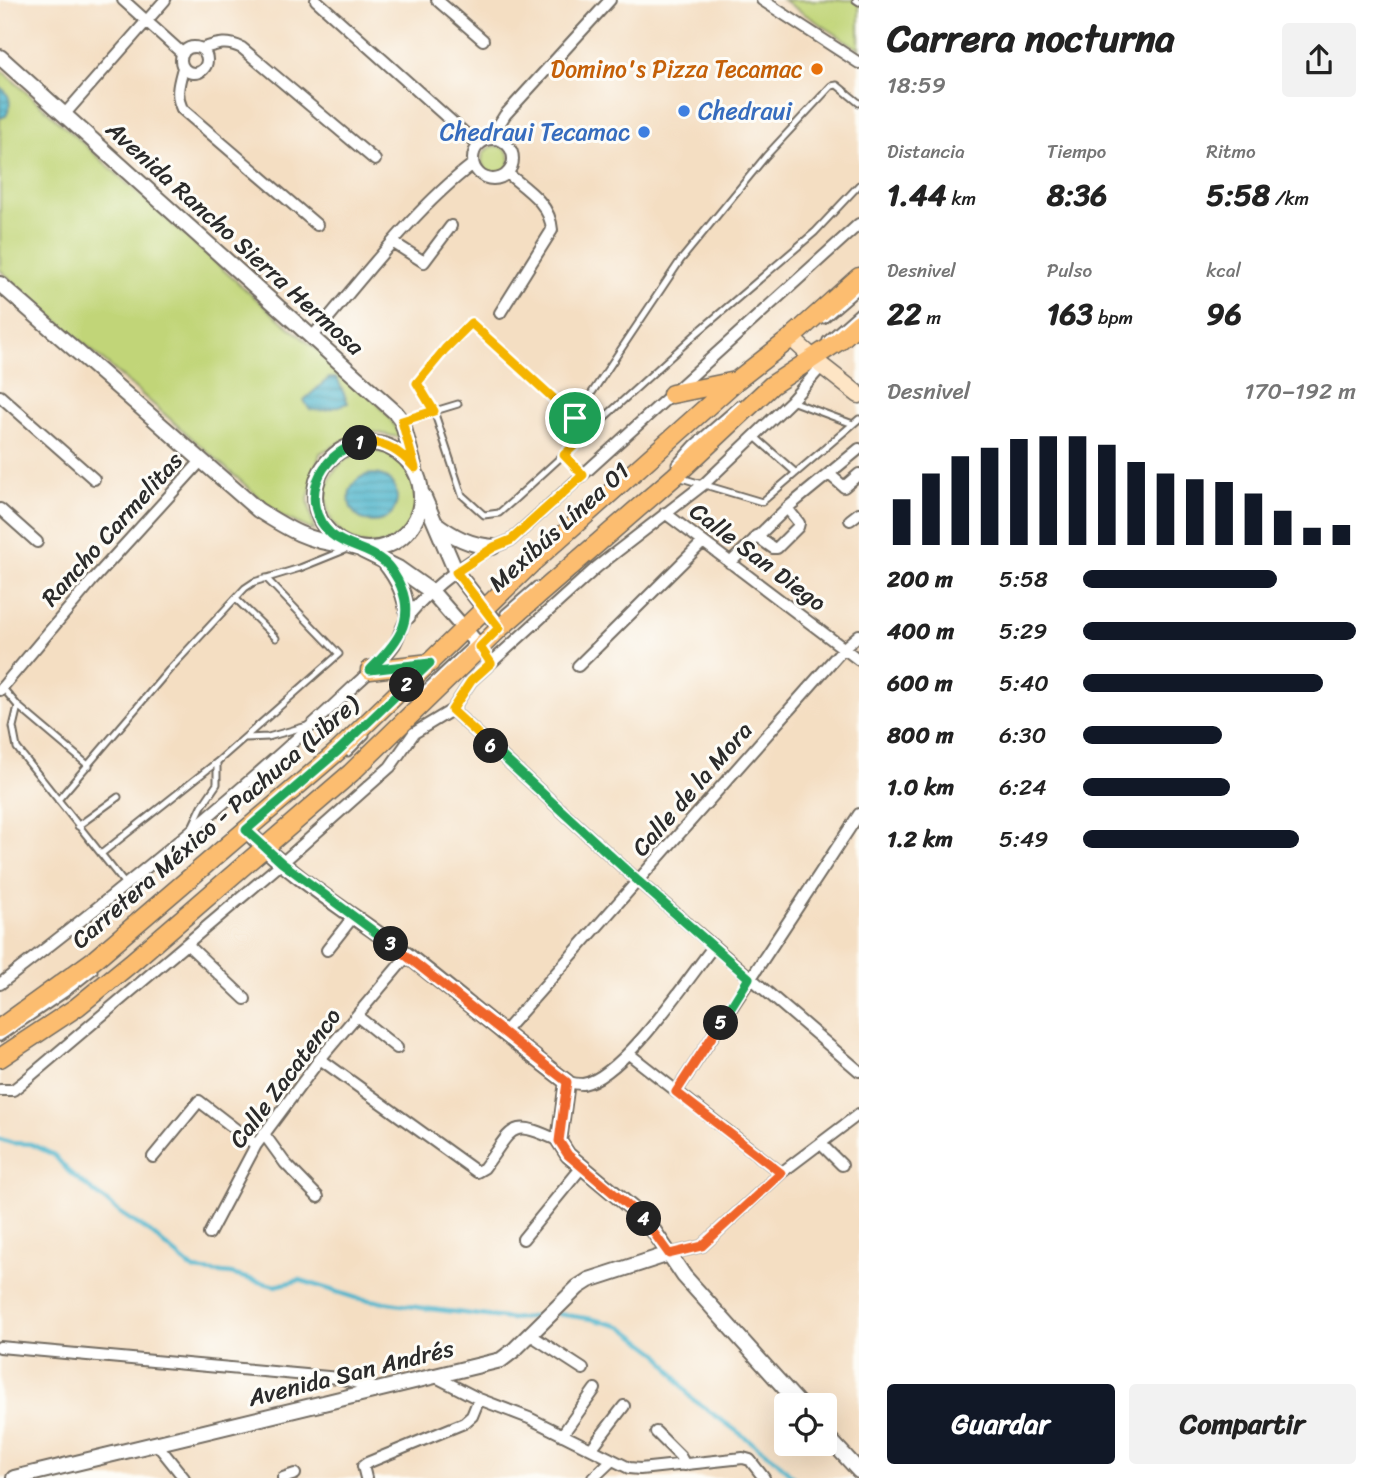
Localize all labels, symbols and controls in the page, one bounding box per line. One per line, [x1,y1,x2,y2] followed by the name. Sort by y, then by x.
[887,5,1175,72] text: Carrera nocturna
[1282,23,1356,97] button: share
[551,48,803,90] place label: Domino's Pizza Tecamac
[809,61,825,77] marker: Domino's Pizza Tecamac
[887,65,946,106] text: 18:59
[698,90,793,132] place label: Chedraui
[676,103,692,119] marker: Chedraui
[95,109,375,367] street label: Avenida Rancho Sierra Hermosa
[440,111,630,153] place label: Chedraui Tecamac
[636,124,652,140] marker: Chedraui Tecamac
[887,135,965,168] text: Distancia
[1047,135,1106,168] text: Tiempo
[1206,135,1256,168] text: Ritmo
[887,168,946,222] text: 1.44
[1047,168,1107,222] text: 8:36
[1206,168,1270,222] text: 5:58
[946,182,976,215] text: km
[1270,182,1309,215] text: /km
[887,254,956,287] text: Desnivel
[1047,254,1092,287] text: Pulso
[1206,254,1241,287] text: kcal
[887,287,922,341] text: 22
[1047,287,1093,341] text: 163
[1206,287,1242,341] text: 96
[922,301,941,334] text: m
[1093,301,1133,334] text: bpm
[887,371,970,412] text: Desnivel
[1245,371,1356,412] text: 170–192 m
[545,388,605,448] pin
[556,399,594,437] icon: arrive
[342,426,378,460] pin: 1
[355,426,364,459] text: 1
[30,442,194,616] street label: Rancho Carmelitas
[478,451,640,603] street label: Mexibús Línea 01
[680,491,836,623] street label: Calle San Diego
[887,559,953,600] text: 200 m
[999,559,1048,600] text: 5:58
[887,611,954,652] text: 400 m
[999,611,1047,652] text: 5:29
[887,663,953,704] text: 600 m
[999,663,1049,704] text: 5:40
[390,668,424,702] pin: 2
[401,668,412,701] text: 2
[61,683,370,960] street label: Carretera México - Pachuca (Libre)
[621,712,763,866] street label: Calle de la Mora
[887,715,954,756] text: 800 m
[999,715,1046,756] text: 6:30
[474,728,508,764] pin: 6
[485,729,496,762] text: 6
[887,767,954,808] text: 1.0 km
[999,767,1047,808] text: 6:24
[887,819,953,860] text: 1.2 km
[999,819,1049,860] text: 5:49
[374,926,408,962] pin: 3
[385,927,396,960] text: 3
[218,998,352,1158] street label: Calle Zacatenco
[704,1006,738,1040] pin: 5
[715,1006,726,1039] text: 5
[626,1202,662,1236] pin: 4
[638,1202,649,1235] text: 4
[243,1327,458,1419] street label: Avenida San Andrés
[887,1384,1115,1464] button: Guardar
[1129,1384,1356,1464] button: Compartir
[774,1393,837,1456] map controls
[774,1393,837,1456] button: locate

